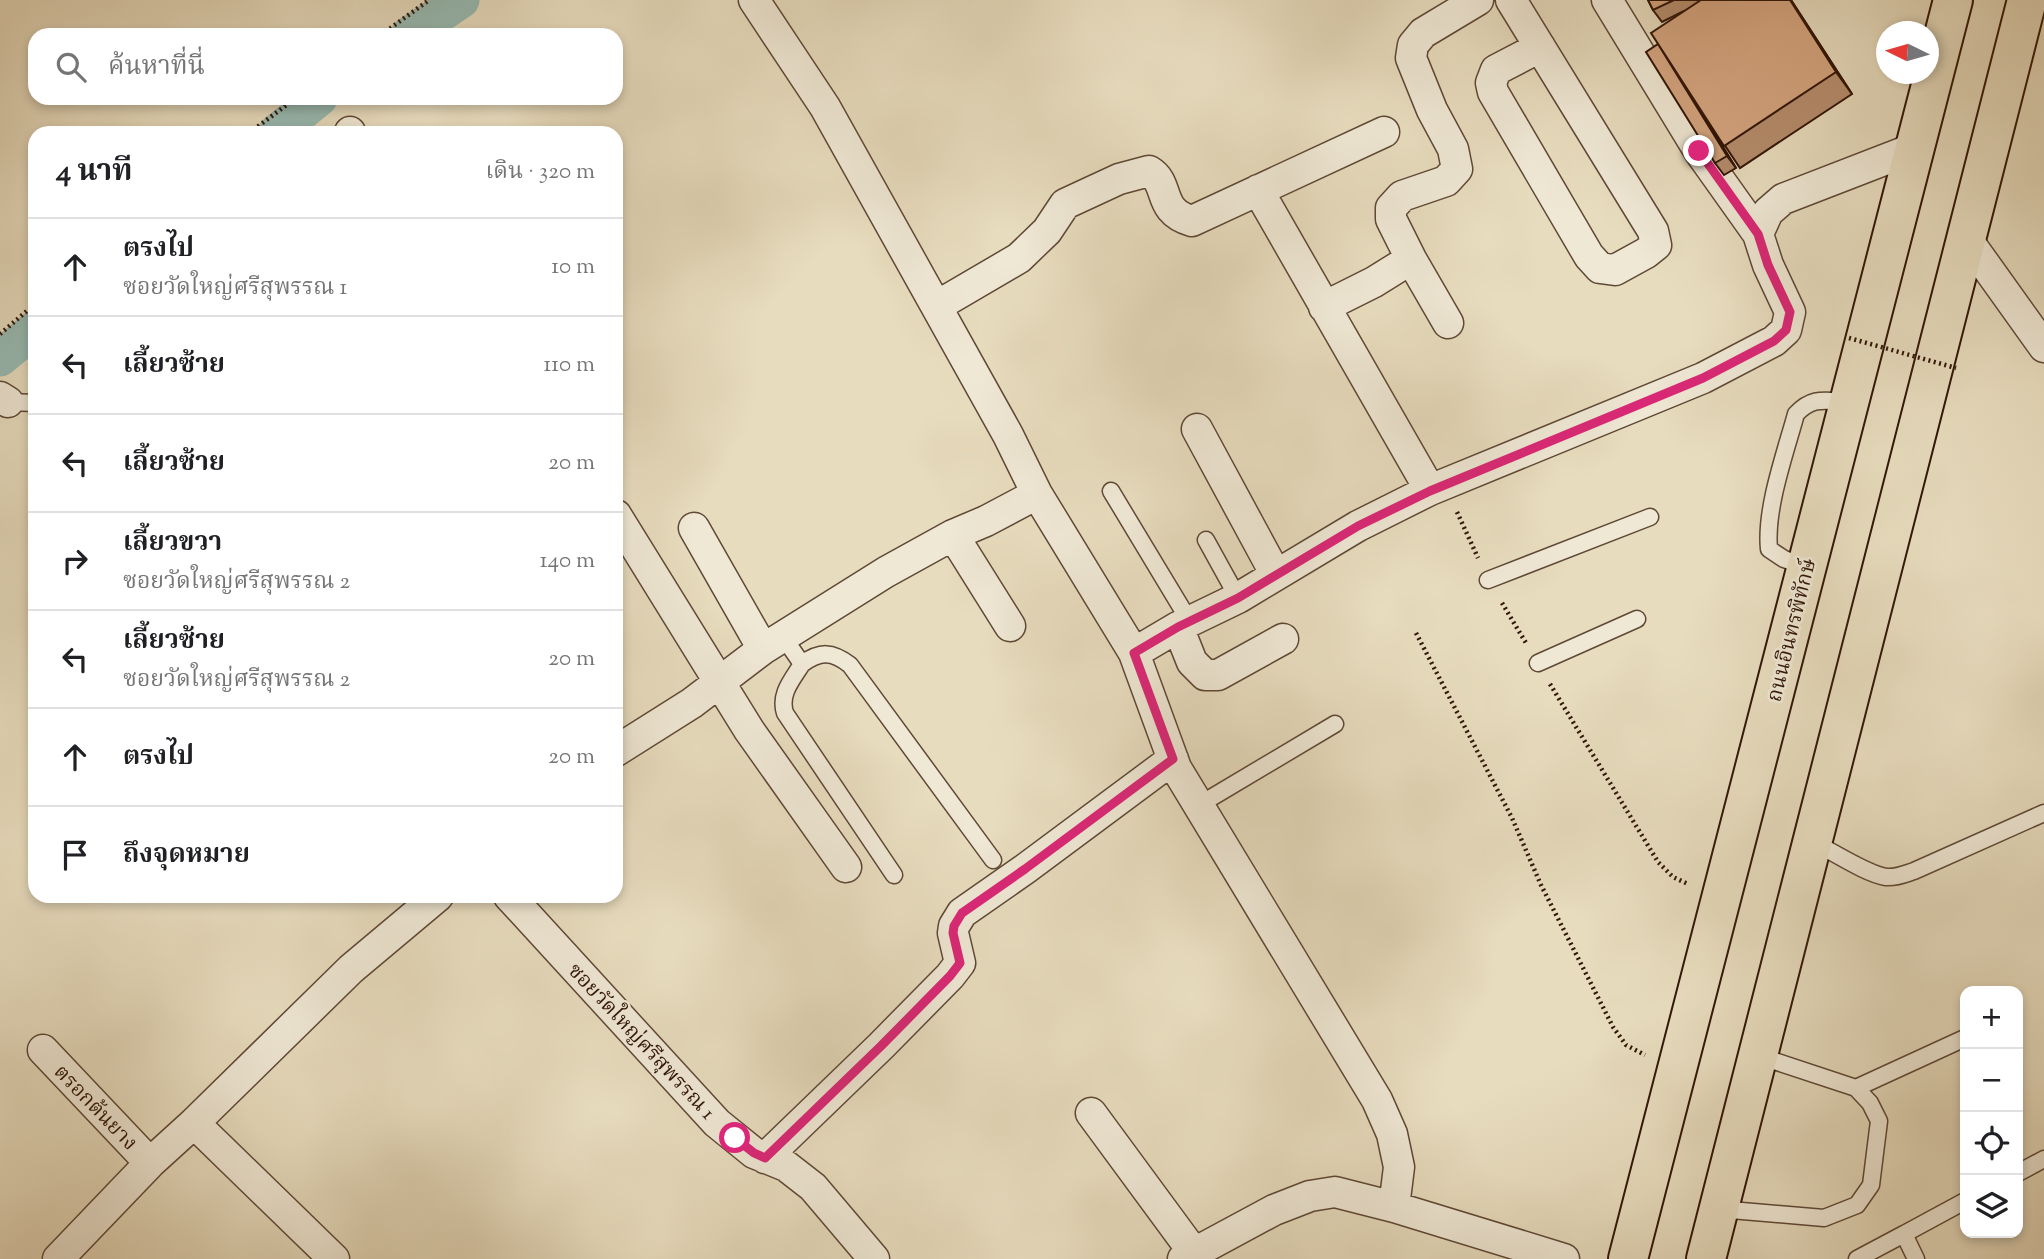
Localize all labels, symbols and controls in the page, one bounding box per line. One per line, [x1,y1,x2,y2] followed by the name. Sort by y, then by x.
[1876,21,1939,84] north arrow
[28,28,623,105] search box
[52,48,90,86] icon: search
[108,49,205,86] text: ค้นหาที่นี่
[1683,135,1714,166] route end
[56,151,132,194] text: 4 นาที
[486,156,595,189] text: เดิน · 320 m
[123,231,194,268] text: ตรงไป
[56,248,94,286] icon: ahead
[551,251,595,284] text: 10 m
[123,272,347,305] text: ซอยวัดใหญ่ศรีสุพรรณ 1
[56,346,94,384] icon: left
[123,347,225,384] text: เลี้ยวซ้าย
[544,349,595,382] text: 110 m
[56,444,94,482] icon: left
[123,445,225,482] text: เลี้ยวซ้าย
[548,447,595,480] text: 20 m
[123,525,222,562] text: เลี้ยวขวา
[56,542,94,580] icon: right
[540,545,595,578] text: 140 m
[1761,555,1825,705] street label: ถนนอินทรพิทักษ์
[123,566,350,599] text: ซอยวัดใหญ่ศรีสุพรรณ 2
[123,623,225,660] text: เลี้ยวซ้าย
[56,640,94,678] icon: left
[548,643,595,676] text: 20 m
[123,664,350,697] text: ซอยวัดใหญ่ศรีสุพรรณ 2
[56,738,94,776] icon: ahead
[123,739,194,776] text: ตรงไป
[548,741,595,774] text: 20 m
[56,836,94,874] icon: arrive
[123,837,250,874] text: ถึงจุดหมาย
[560,956,723,1127] street label: ซอยวัดใหญ่ศรีสุพรรณ 1
[1960,986,2023,1238] map controls
[1960,986,2023,1049] button: +
[1960,1049,2023,1112] button: −
[46,1059,143,1158] street label: ตรอกต้นยาง
[1960,1112,2023,1175] button: locate
[719,1122,750,1153] route start
[1960,1175,2023,1238] button: layers

